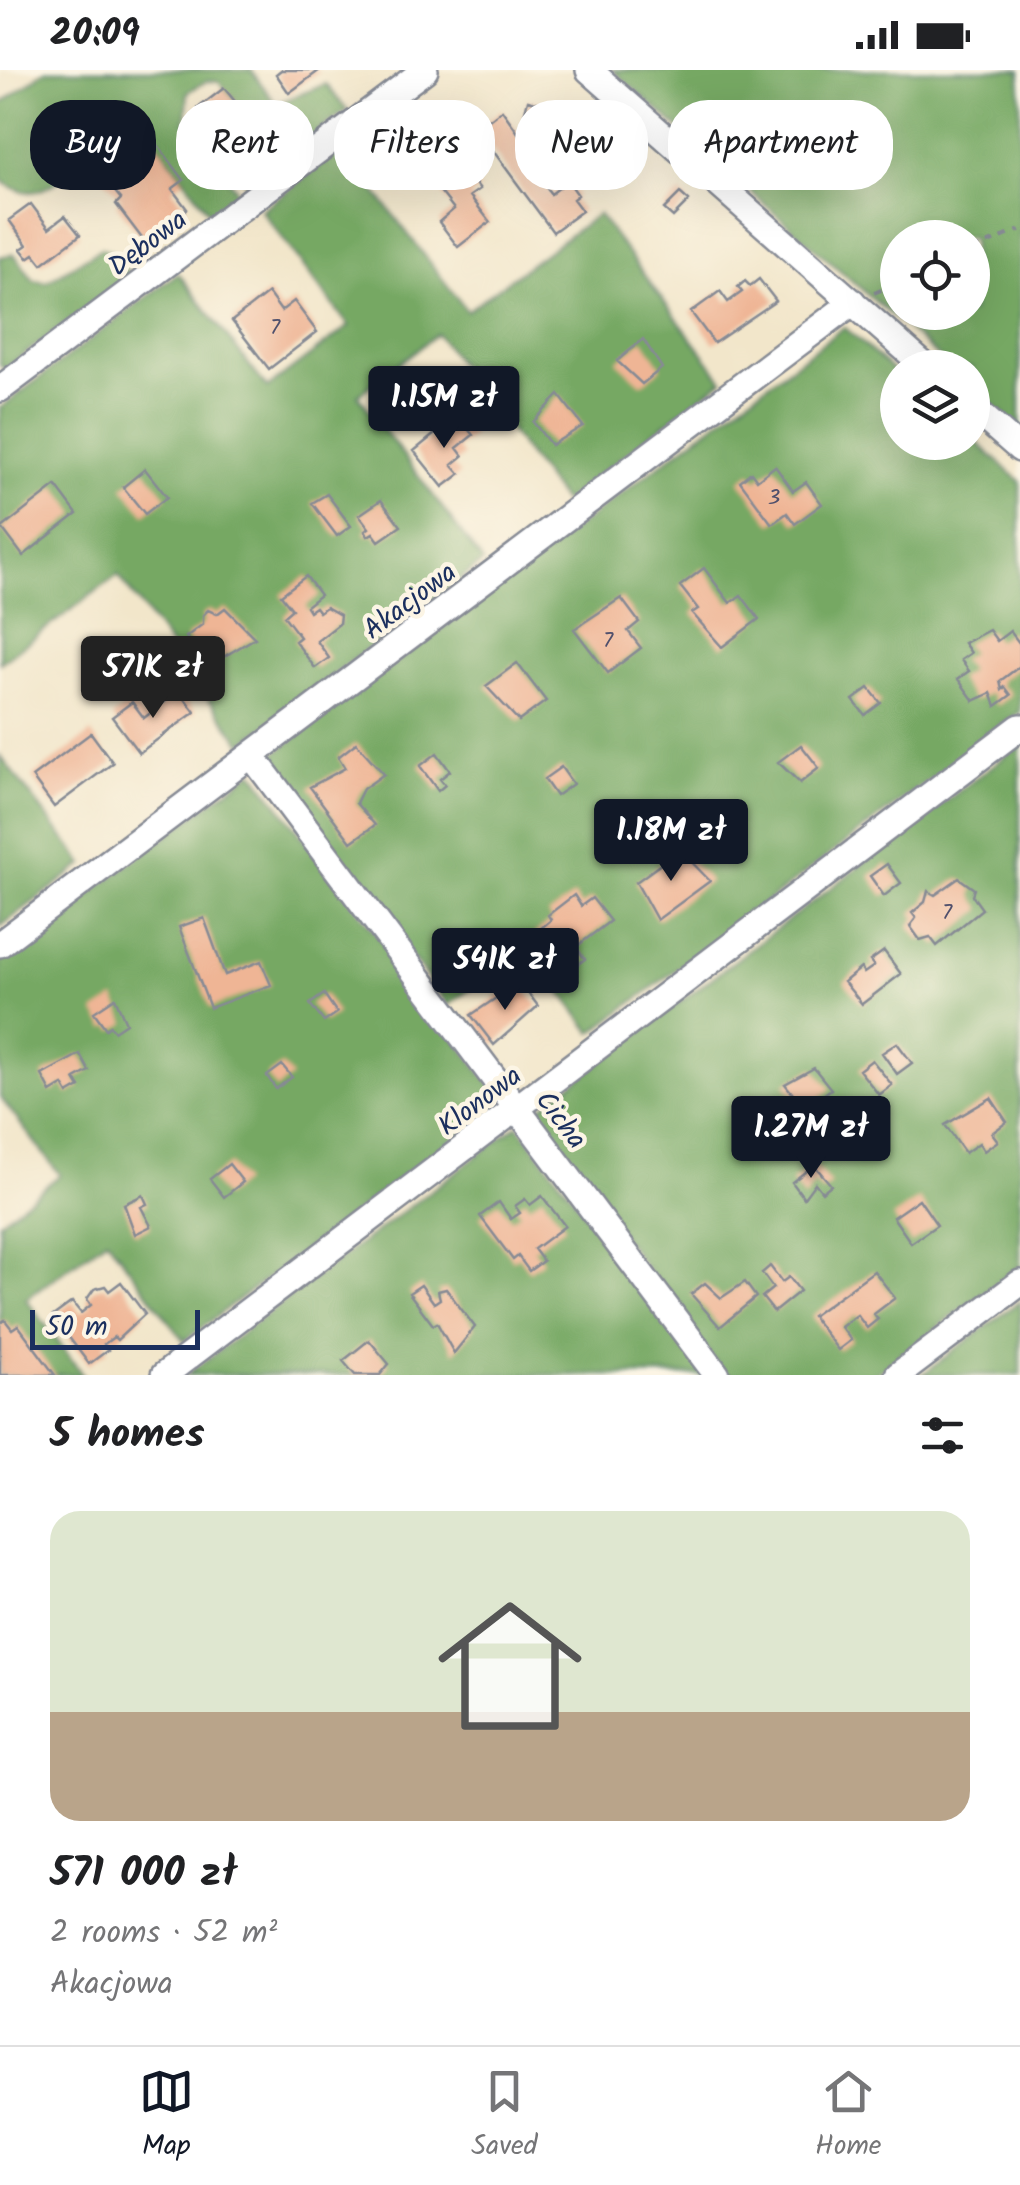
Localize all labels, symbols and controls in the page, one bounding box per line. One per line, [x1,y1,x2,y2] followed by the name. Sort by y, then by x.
[50,5,140,65] text: 20:09
[30,100,156,190] chip: Buy
[176,100,314,190] chip: Rent
[334,100,495,190] chip: Filters
[515,100,648,190] chip: New
[668,100,893,190] chip: Apartment
[99,199,198,289] street label: Dębowa
[880,220,990,460] map controls
[880,220,990,330] button: locate
[270,311,281,346] house number: 7
[880,350,990,460] button: layers
[341,366,547,451] pin: 1.15M zł
[390,373,498,424] text: 1.15M zł
[768,481,780,516] house number: 3
[354,552,467,652] street label: Akacjowa
[603,624,614,659] house number: 7
[61,636,245,721] pin: 571K zł
[103,643,203,694] text: 571K zł
[568,799,774,884] pin: 1.18M zł
[616,806,726,857] text: 1.18M zł
[942,896,953,931] house number: 7
[413,928,597,1013] pin: 541K zł
[454,935,556,986] text: 541K zł
[429,1055,532,1149] street label: Klonowa
[523,1081,597,1160] street label: Cicha
[708,1096,914,1181] pin: 1.27M zł
[753,1103,869,1154] text: 1.27M zł
[30,1305,200,1350] scale bar
[45,1305,108,1350] text: 50 m
[50,1402,205,1469] text: 5 homes
[915,1408,970,1463] icon: filters
[420,1576,600,1756] icon: home
[50,1841,237,1908] text: 571 000 zł
[50,1908,277,1959] text: 2 rooms · 52 m²
[50,1959,173,2010] text: Akacjowa
[139,2064,194,2169] tab: Map
[471,2064,538,2169] tab: Saved
[815,2064,881,2169] tab: Home

